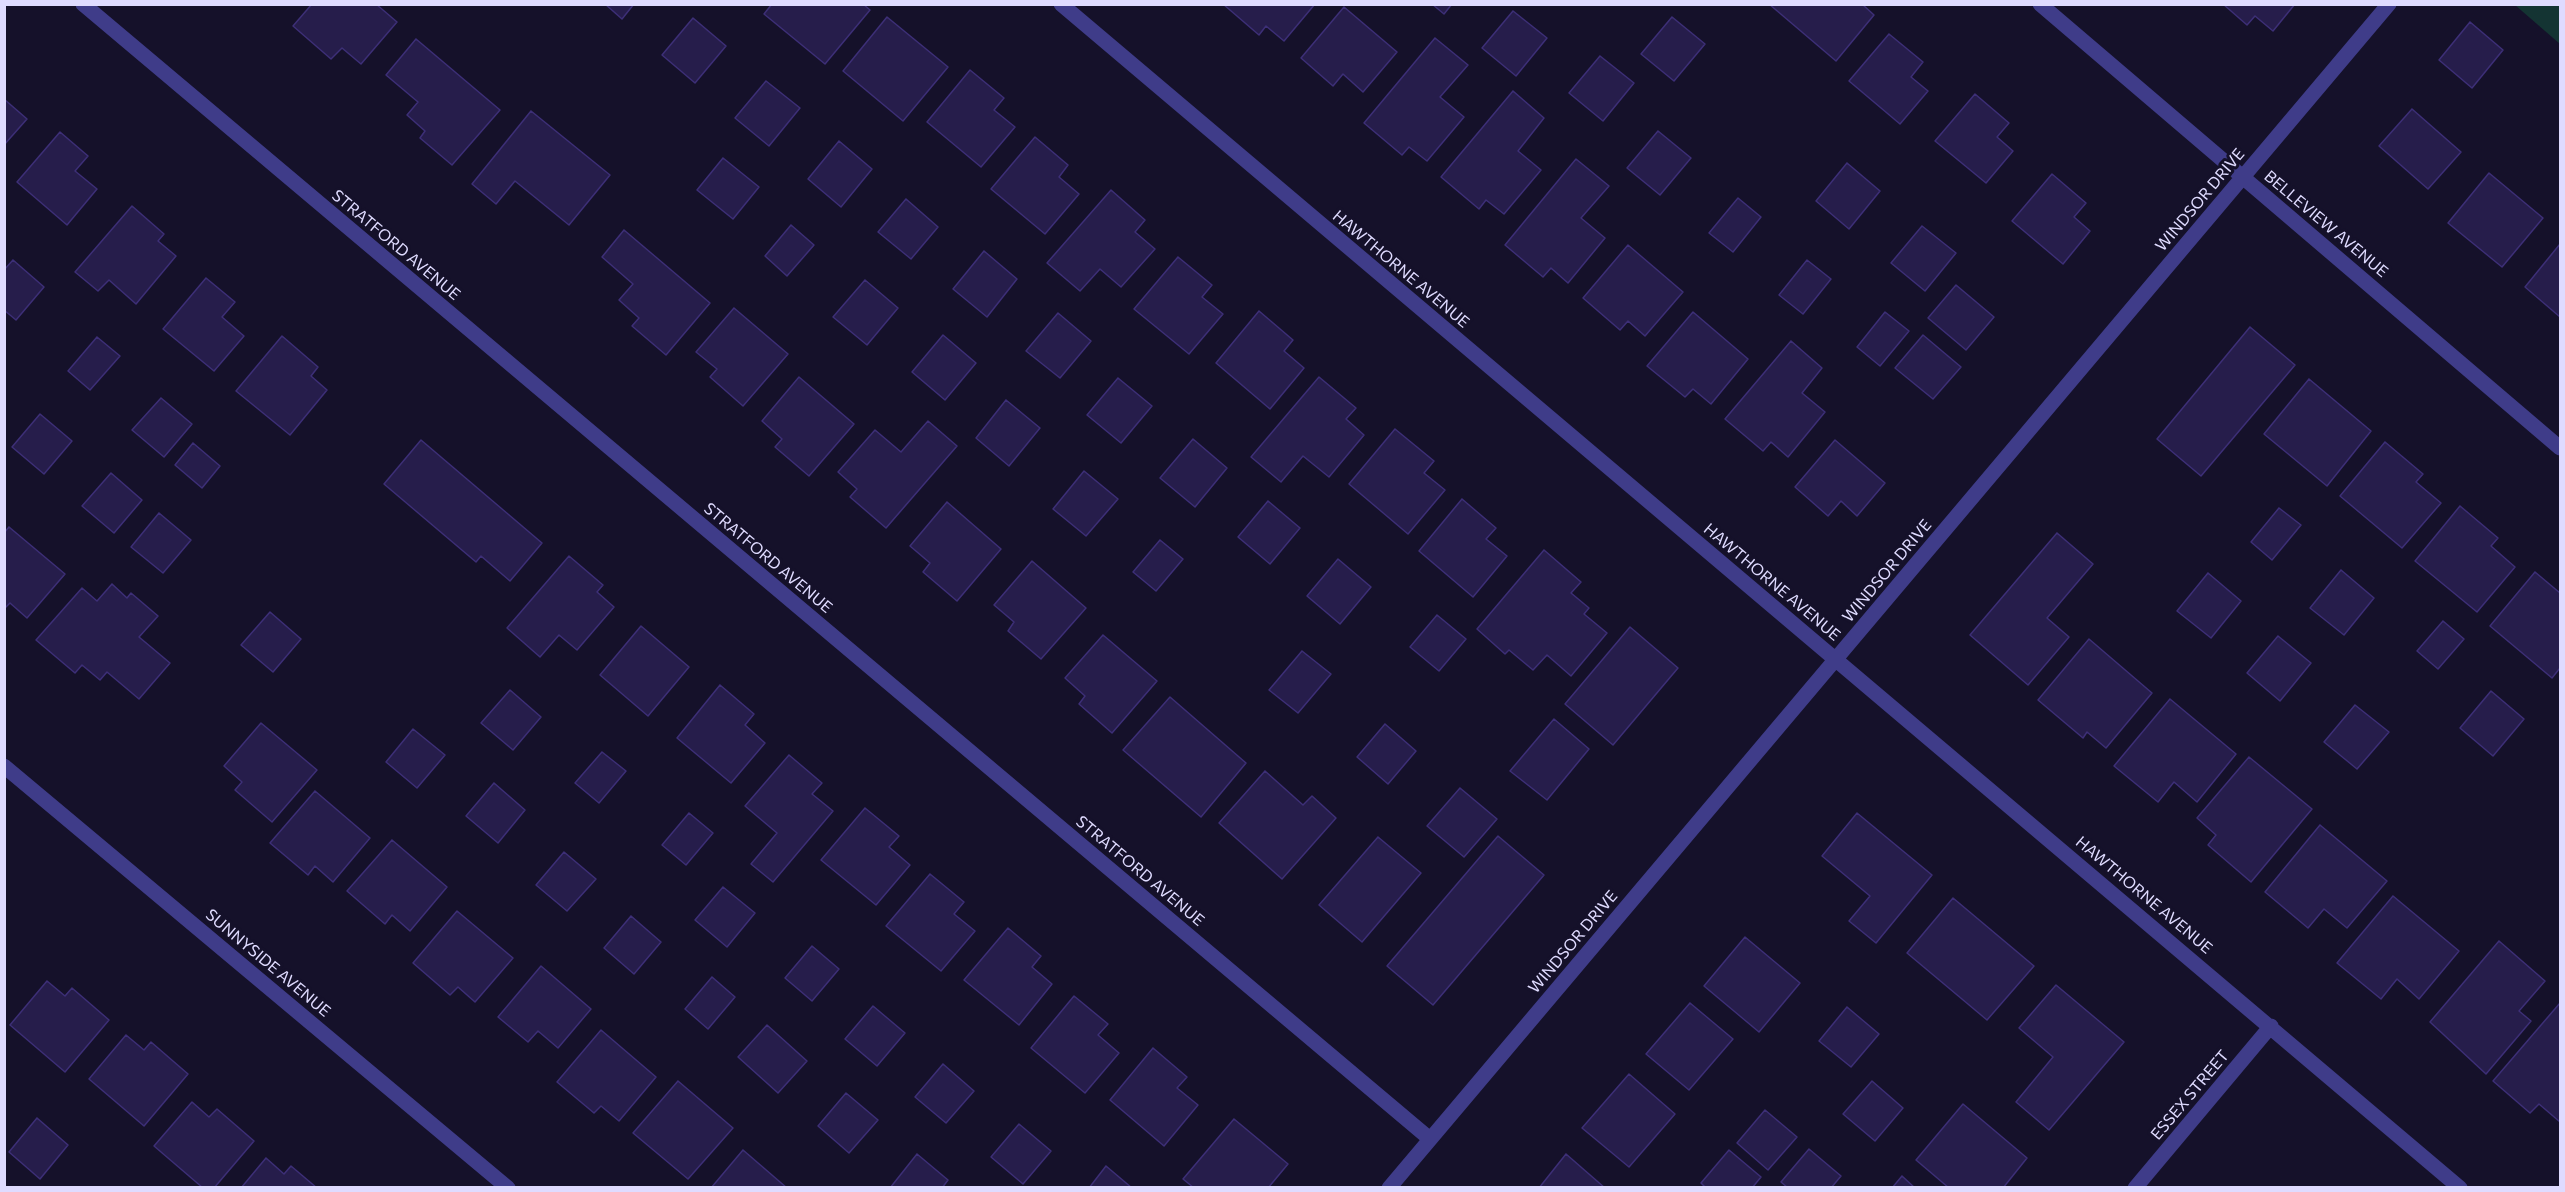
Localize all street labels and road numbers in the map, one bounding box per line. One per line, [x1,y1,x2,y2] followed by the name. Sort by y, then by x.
[2151,145,2249,255] street label: WINDSOR DRIVE
[2260,167,2392,281] street label: BELLEVIEW AVENUE
[328,186,464,304] street label: STRATFORD AVENUE
[1329,206,1473,332] street label: HAWTHORNE AVENUE
[700,499,836,617] street label: STRATFORD AVENUE
[1838,516,1936,626] street label: WINDSOR DRIVE
[1700,519,1844,645] street label: HAWTHORNE AVENUE
[1072,812,1208,930] street label: STRATFORD AVENUE
[2072,832,2216,958] street label: HAWTHORNE AVENUE
[1524,887,1622,997] street label: WINDSOR DRIVE
[202,905,334,1021] street label: SUNNYSIDE AVENUE
[2147,1046,2233,1144] street label: ESSEX STREET

